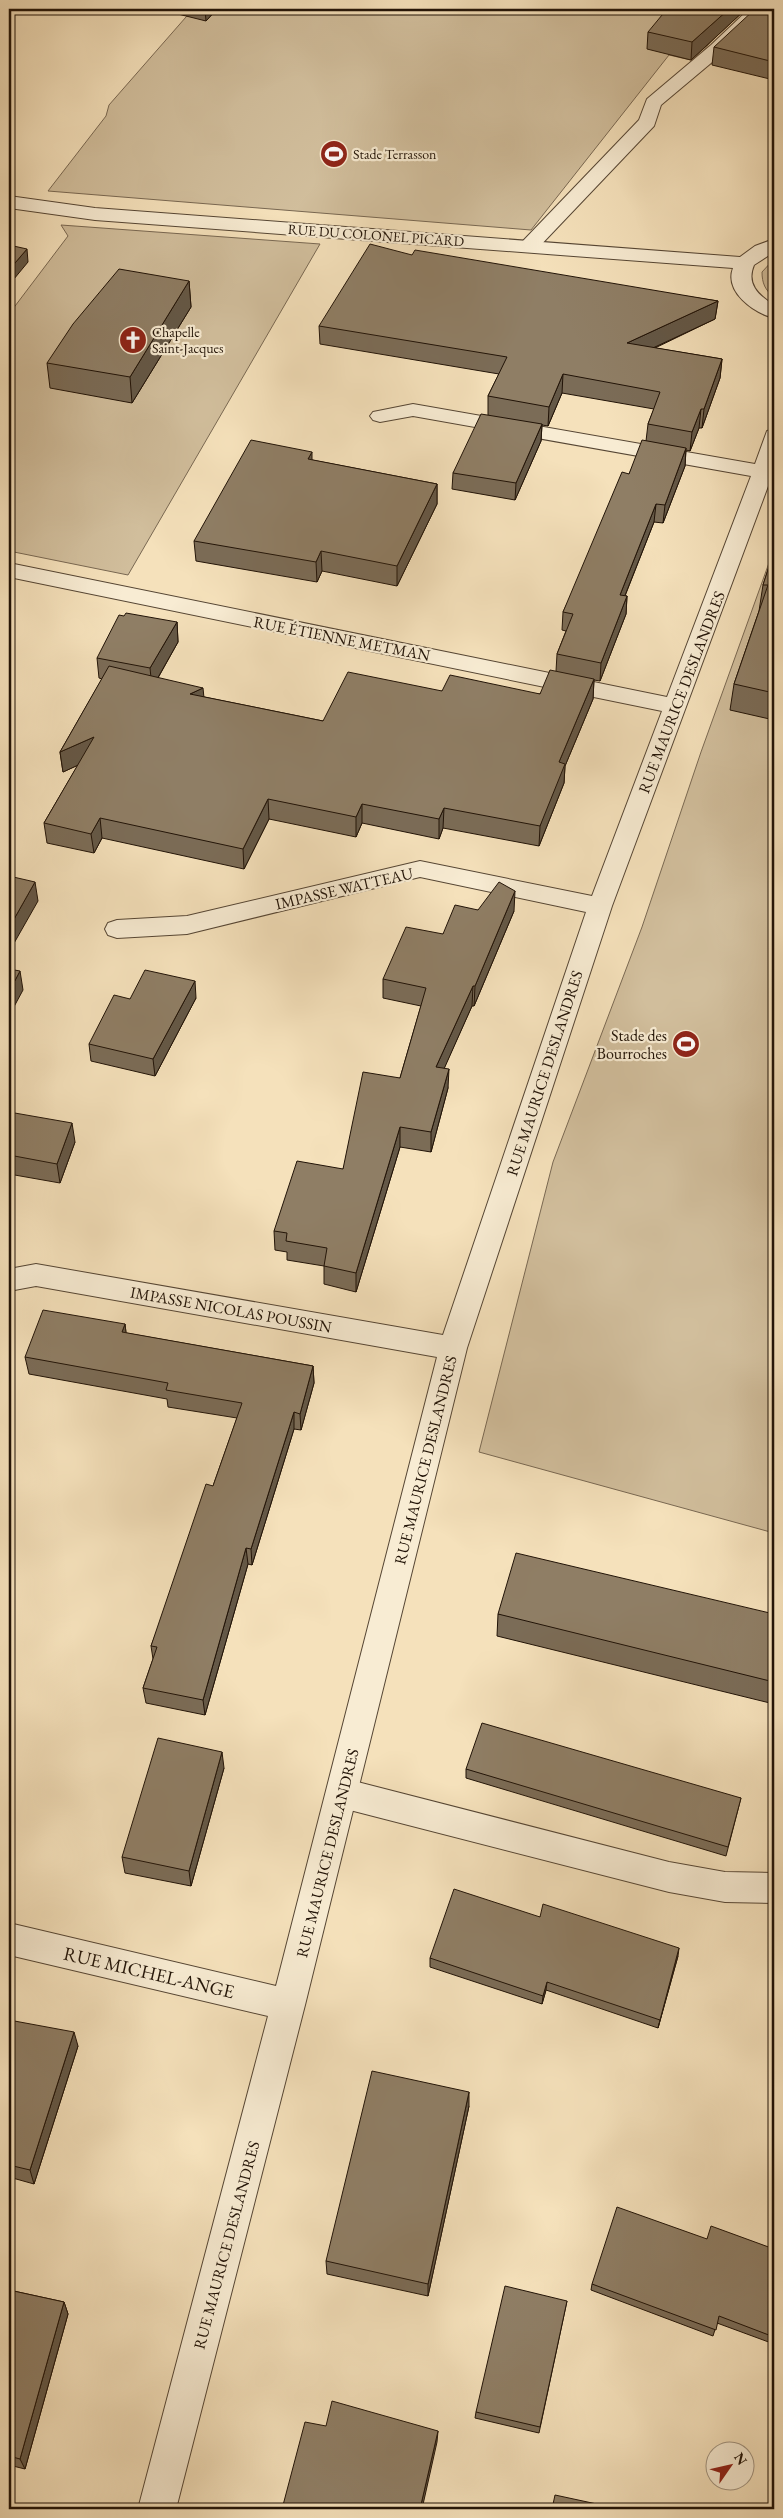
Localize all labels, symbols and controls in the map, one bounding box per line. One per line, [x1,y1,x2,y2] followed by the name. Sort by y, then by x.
[319,139,349,169] sports icon: Stade Terrasson
[353,145,437,163] place label: Stade Terrasson
[287,220,465,250] street label: RUE DU COLONEL PICARD
[152,323,224,357] place label: Chapelle Saint-Jacques
[118,325,148,355] church icon: Chapelle Saint-Jacques
[633,588,730,796] street label: RUE MAURICE DESLANDRES
[252,611,432,666] street label: RUE ÉTIENNE METMAN
[273,862,415,915] street label: IMPASSE WATTEAU
[501,968,588,1179] street label: RUE MAURICE DESLANDRES
[596,1025,667,1064] place label: Stade des Bourroches
[671,1029,701,1059] sports icon: Stade des Bourroches
[129,1281,334,1338] street label: IMPASSE NICOLAS POUSSIN
[389,1353,462,1567] street label: RUE MAURICE DESLANDRES
[291,1746,364,1960] street label: RUE MAURICE DESLANDRES
[61,1941,237,2004] street label: RUE MICHEL-ANGE
[189,2139,264,2352] street label: RUE MAURICE DESLANDRES
[706,2440,756,2490] north arrow
[730,2449,752,2469] text: N

